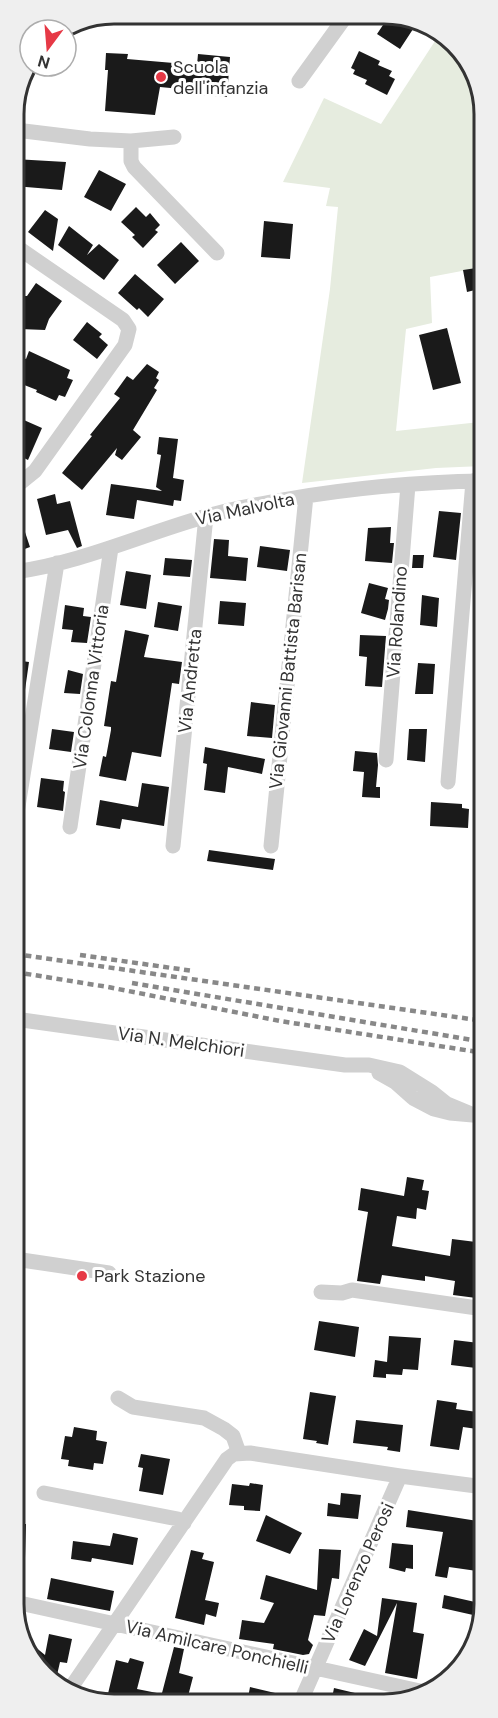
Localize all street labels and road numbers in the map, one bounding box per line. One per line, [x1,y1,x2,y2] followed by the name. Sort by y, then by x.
[193,487,297,531] street label: Via Malvolta
[264,552,312,790] street label: Via Giovanni Battista Barisan
[381,565,413,679] street label: Via Rolandino
[68,603,114,771] street label: Via Colonna Vittoria
[173,628,207,734] street label: Via Andretta
[116,1021,246,1063] street label: Via N. Melchiori
[316,1499,400,1647] street label: Via Lorenzo Perosi
[123,1614,311,1680] street label: Via Amilcare Ponchielli

